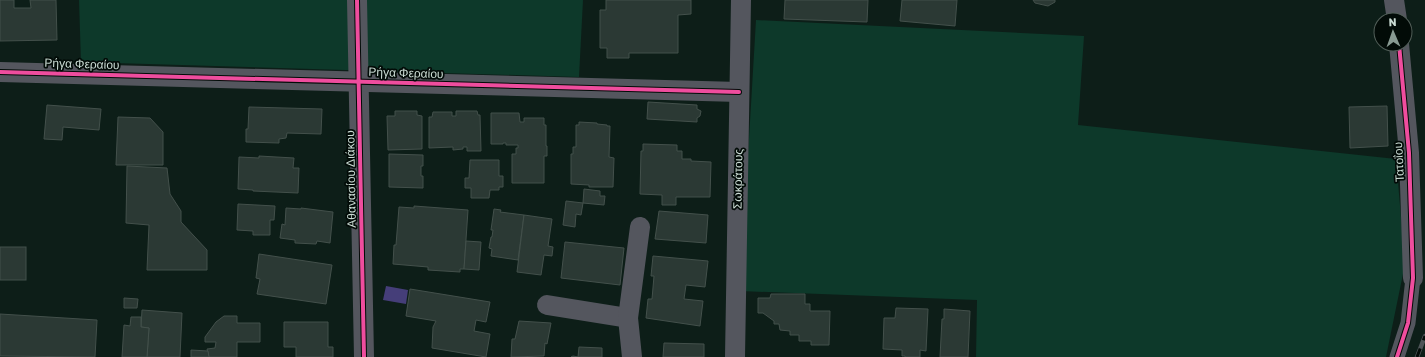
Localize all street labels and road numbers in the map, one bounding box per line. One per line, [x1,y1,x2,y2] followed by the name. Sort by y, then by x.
[44,56,120,72] street label: Ρήγα Φεραίου
[368,65,444,81] street label: Ρήγα Φεραίου
[343,130,359,228] street label: Αθανασίου Διάκου
[1391,142,1407,182] street label: Τατοΐου
[730,149,746,209] street label: Σωκράτους

